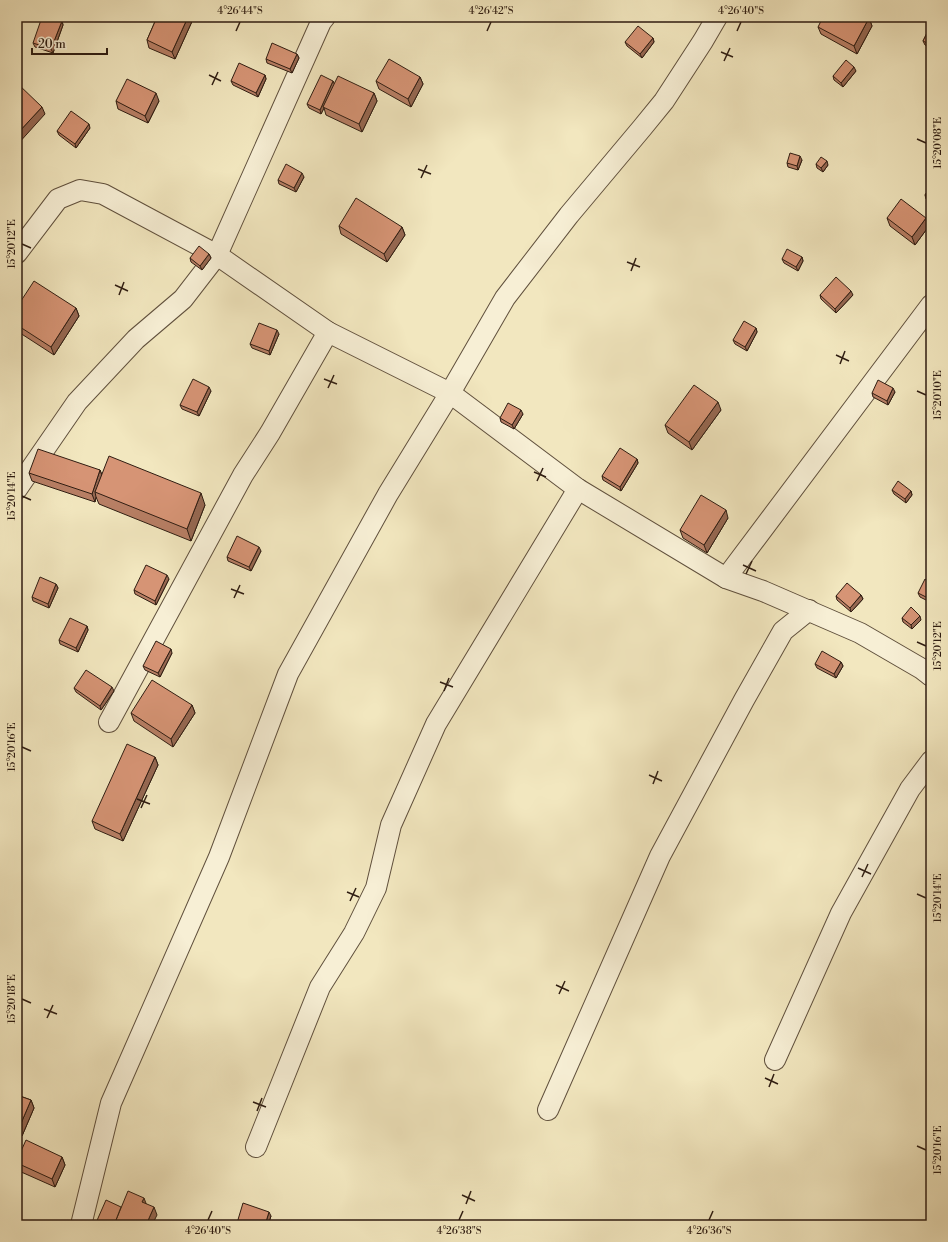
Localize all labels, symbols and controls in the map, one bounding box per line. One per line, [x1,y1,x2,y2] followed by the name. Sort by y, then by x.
[217,5,263,17] text: 4°26'44"S
[469,5,514,17] text: 4°26'42"S
[718,5,764,17] text: 4°26'40"S
[32,30,107,56] scale bar
[38,37,66,52] text: 20 m
[932,117,944,169] text: 15°20'08"E
[6,219,18,269] text: 15°20'12"E
[932,370,944,420] text: 15°20'10"E
[6,472,18,520] text: 15°20'14"E
[932,621,944,671] text: 15°20'12"E
[6,722,18,771] text: 15°20'16"E
[932,874,944,922] text: 15°20'14"E
[6,974,18,1024] text: 15°20'18"E
[932,1125,944,1174] text: 15°20'16"E
[185,1225,231,1237] text: 4°26'40"S
[437,1225,482,1237] text: 4°26'38"S
[687,1225,732,1237] text: 4°26'36"S

